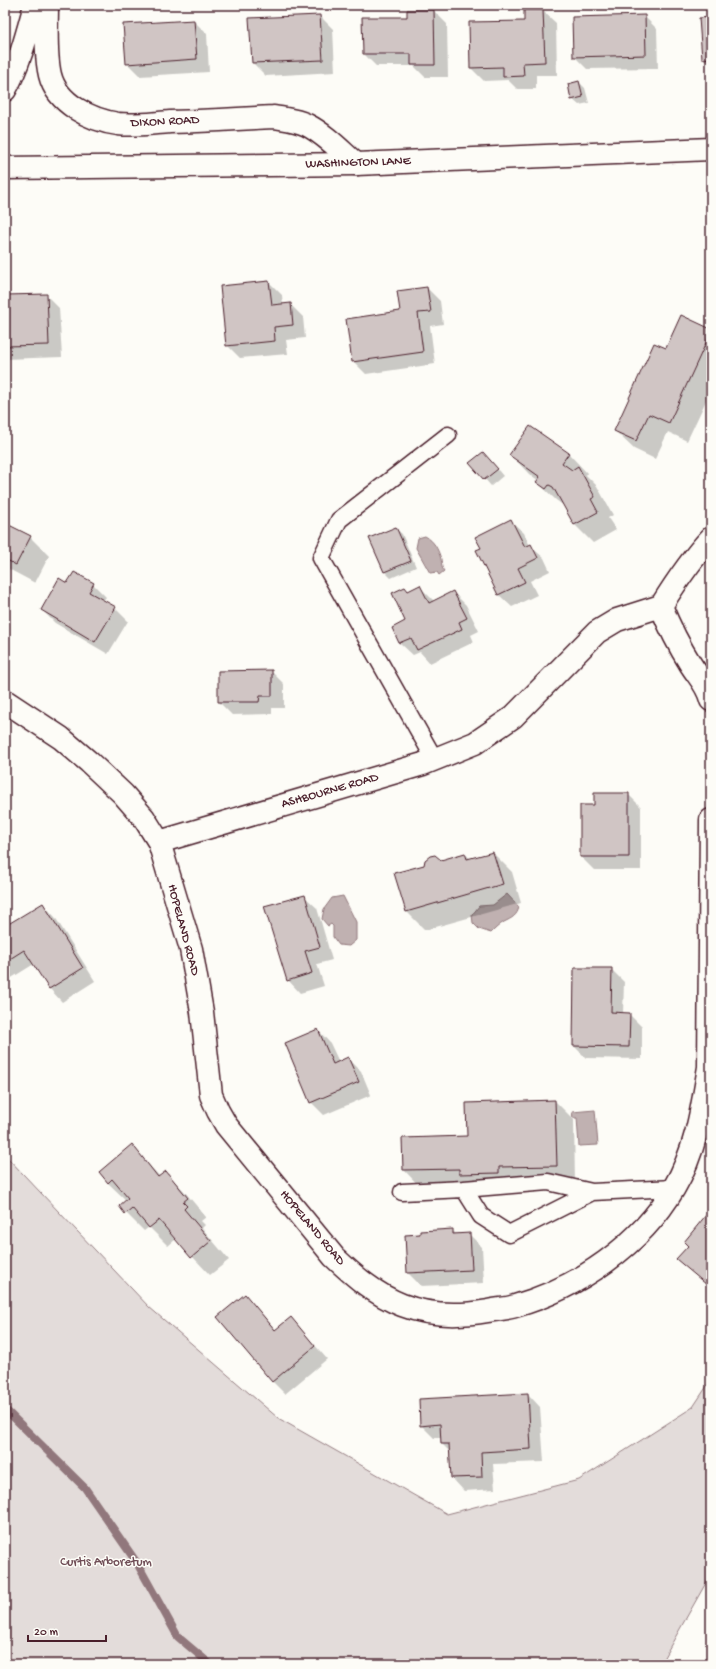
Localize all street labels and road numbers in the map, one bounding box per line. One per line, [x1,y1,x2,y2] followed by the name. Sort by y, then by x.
[129,113,200,131] street label: DIXON ROAD
[305,154,412,172] street label: WASHINGTON LANE
[280,770,381,812] street label: ASHBOURNE ROAD
[164,883,203,978] street label: HOPELAND ROAD
[276,1187,348,1269] street label: HOPELAND ROAD

